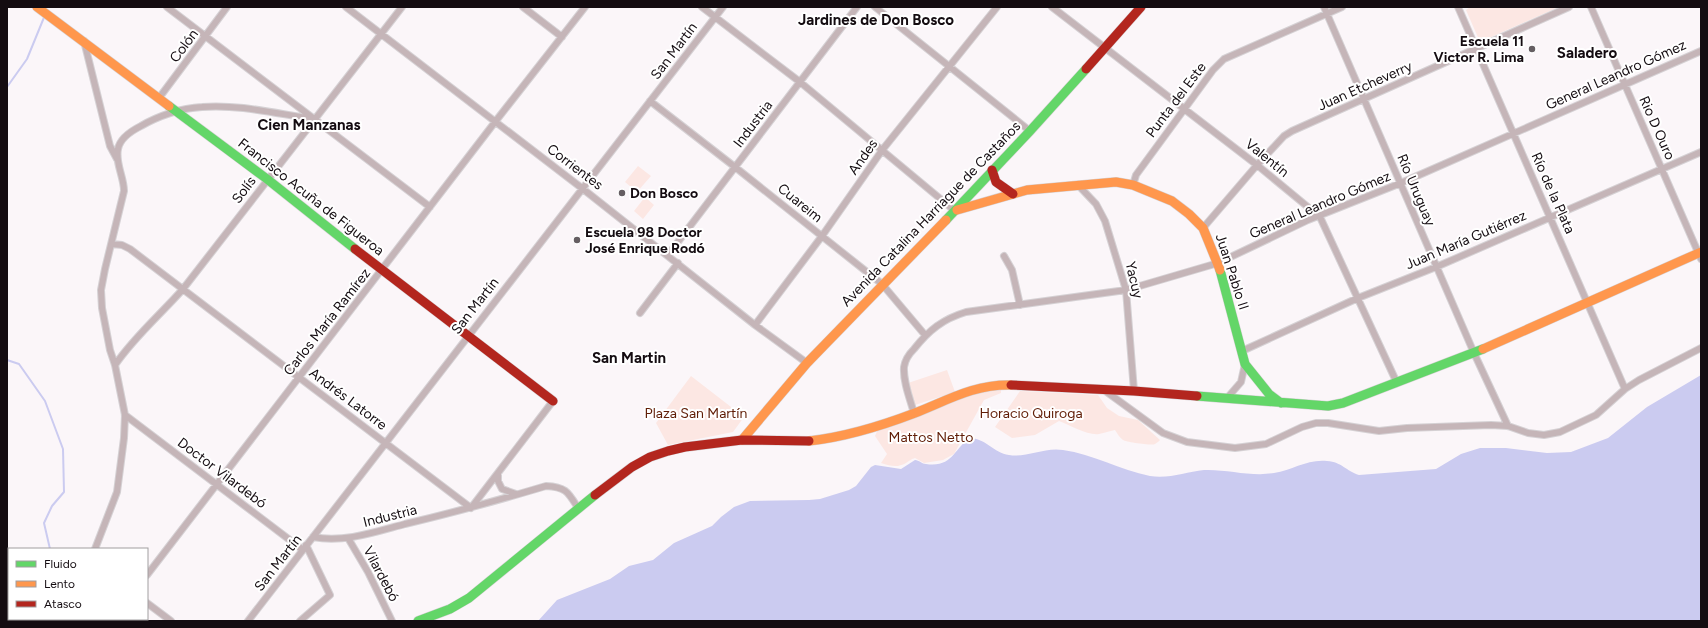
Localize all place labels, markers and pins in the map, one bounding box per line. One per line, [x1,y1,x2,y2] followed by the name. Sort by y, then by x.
[1434,33,1524,66] place label: Escuela 11 Victor R. Lima
[1527,44,1537,54] marker: Escuela 11 Victor R. Lima
[630,185,698,202] place label: Don Bosco
[617,188,627,198] marker: Don Bosco
[585,224,705,257] place label: Escuela 98 Doctor José Enrique Rodó
[572,235,582,245] marker: Escuela 98 Doctor José Enrique Rodó

